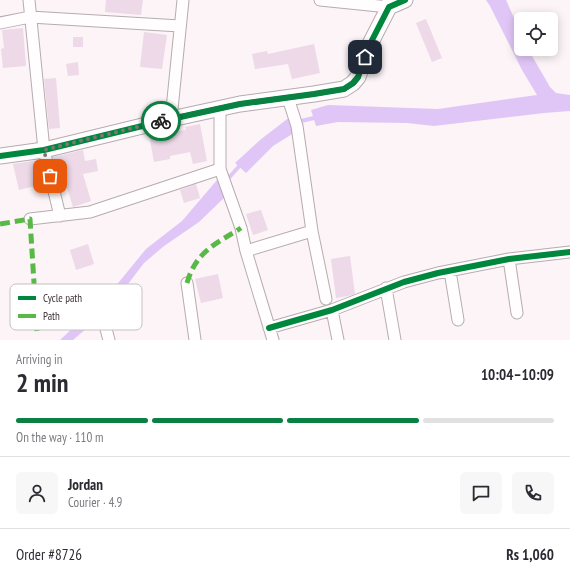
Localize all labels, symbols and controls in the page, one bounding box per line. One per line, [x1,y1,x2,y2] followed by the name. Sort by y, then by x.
[514,12,558,56] map controls
[514,12,558,56] button: locate
[348,40,382,74] pin
[354,46,376,68] icon: home
[141,101,181,141] courier
[150,110,172,132] icon: bike
[33,159,67,193] pin
[39,165,61,187] icon: bag
[10,284,142,330] legend
[43,291,82,305] text: Cycle path
[43,309,60,323] text: Path
[16,351,63,368] text: Arriving in
[481,365,554,384] text: 10:04–10:09
[16,366,69,399] text: 2 min
[16,429,103,446] text: On the way · 110 m
[16,472,58,514] button: person
[460,472,502,514] button: chat
[512,472,554,514] button: phone
[68,475,103,494] text: Jordan
[68,494,122,511] text: Courier · 4.9
[16,545,82,564] text: Order #8726
[506,545,554,564] text: Rs 1,060

